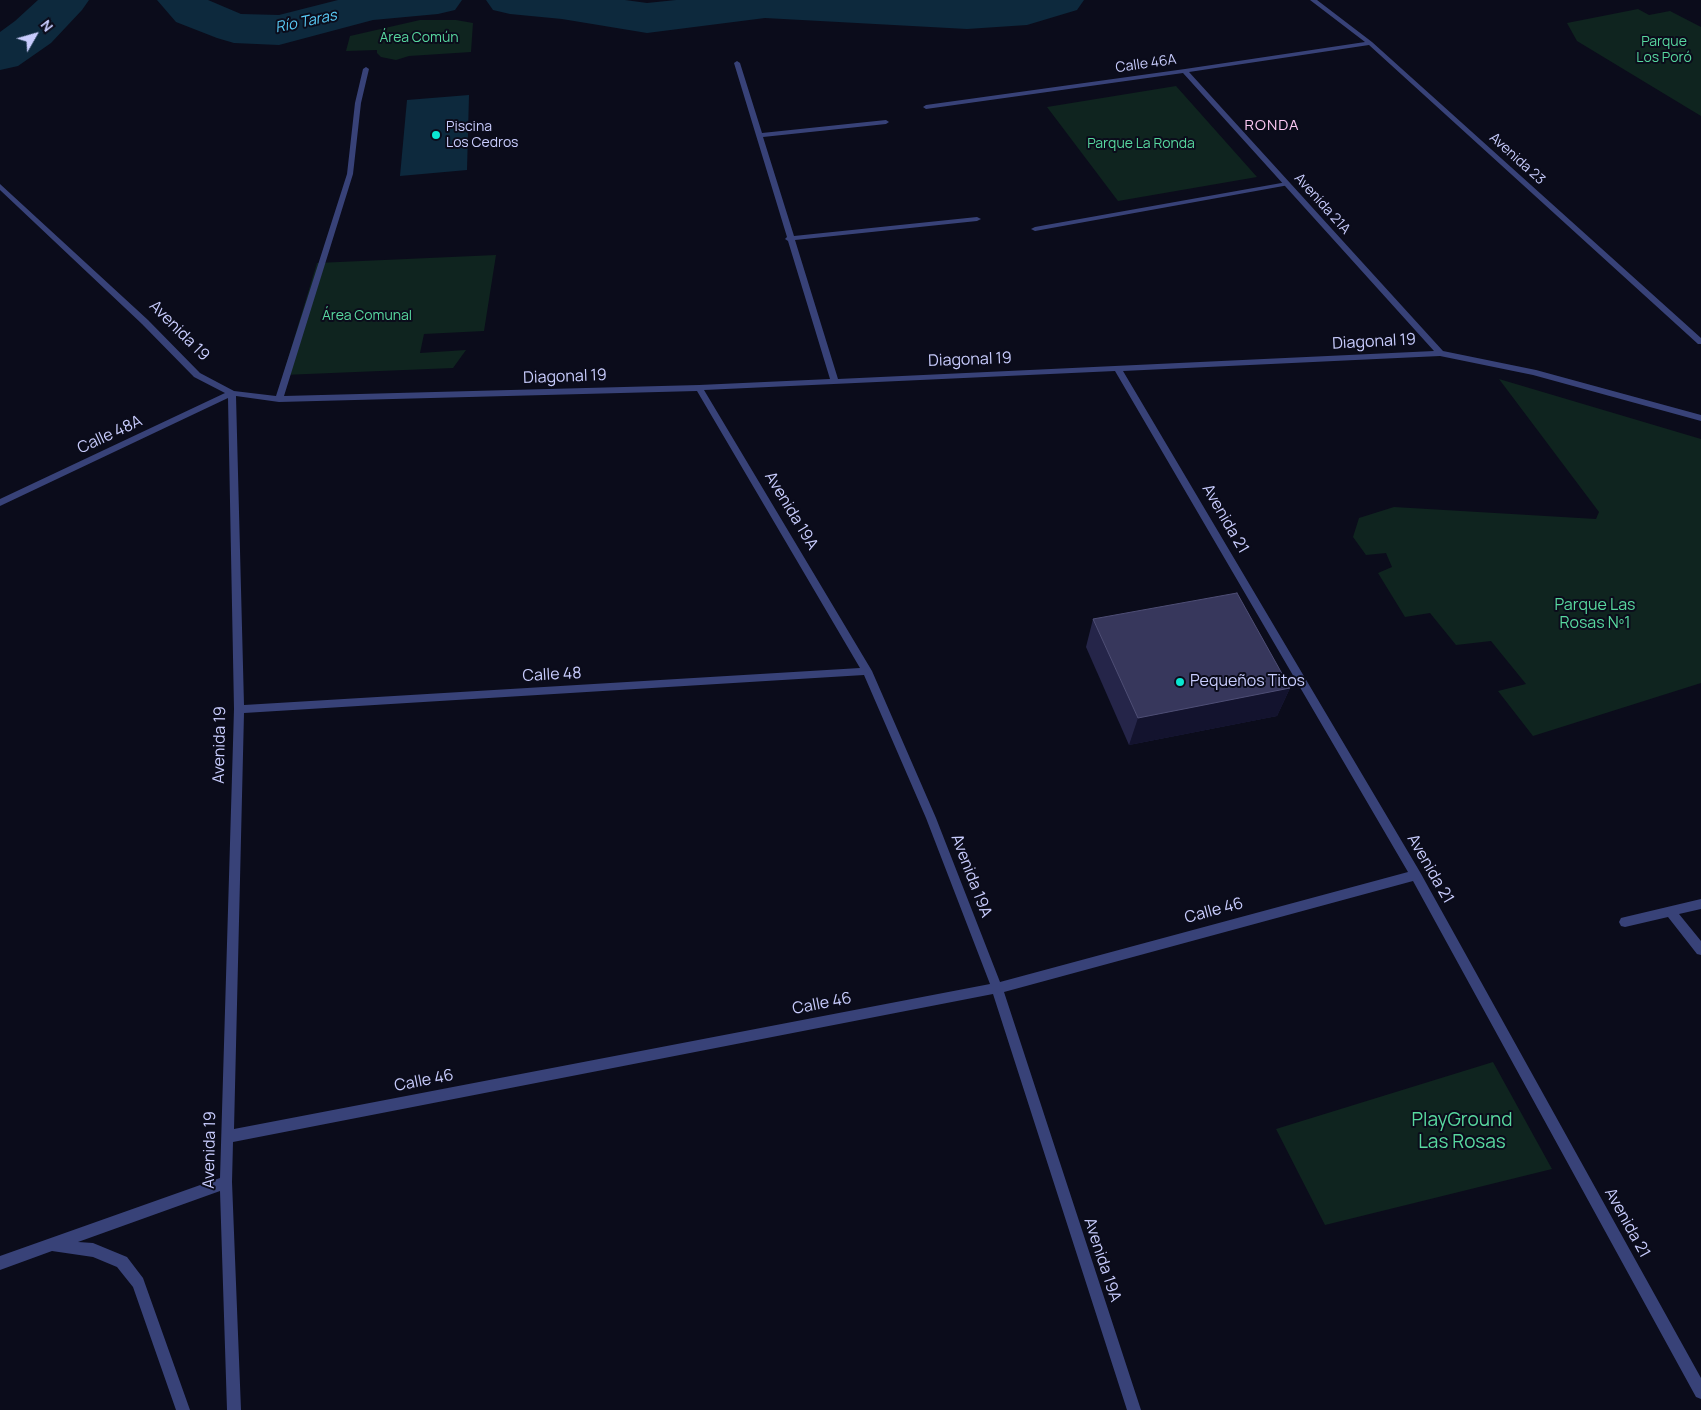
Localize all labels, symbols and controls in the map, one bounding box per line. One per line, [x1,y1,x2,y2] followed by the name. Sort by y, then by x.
[274,7,338,37] water label: Río Taras
[10,10,60,60] north arrow
[37,16,58,35] text: N
[379,30,459,46] park label: Área Común
[1636,34,1692,66] park label: Parque Los Poró
[1115,51,1177,77] street label: Calle 46A
[1244,117,1300,135] district label: RONDA
[446,119,518,152] place label: Piscina Los Cedros
[430,129,442,141] marker: Piscina Los Cedros
[1486,130,1548,188] street label: Avenida 23
[1087,136,1195,152] park label: Parque La Ronda
[1290,170,1354,238] street label: Avenida 21A
[145,297,213,365] street label: Avenida 19
[322,308,412,324] park label: Área Comunal
[1332,330,1416,354] street label: Diagonal 19
[928,349,1012,371] street label: Diagonal 19
[523,366,607,388] street label: Diagonal 19
[75,412,145,458] street label: Calle 48A
[760,469,822,553] street label: Avenida 19A
[1198,481,1252,557] street label: Avenida 21
[1555,596,1635,634] park label: Parque Las Rosas Nº1
[522,664,582,686] street label: Calle 48
[1190,672,1305,692] place label: Pequeños Titos
[1174,676,1186,688] marker: Pequeños Titos
[210,706,230,784] street label: Avenida 19
[1403,831,1457,907] street label: Avenida 21
[946,832,996,920] street label: Avenida 19A
[1183,894,1245,928] street label: Calle 46
[791,989,853,1019] street label: Calle 46
[393,1066,455,1096] street label: Calle 46
[1412,1110,1512,1154] park label: PlayGround Las Rosas
[200,1111,220,1189] street label: Avenida 19
[1600,1185,1654,1261] street label: Avenida 21
[1079,1215,1125,1305] street label: Avenida 19A

